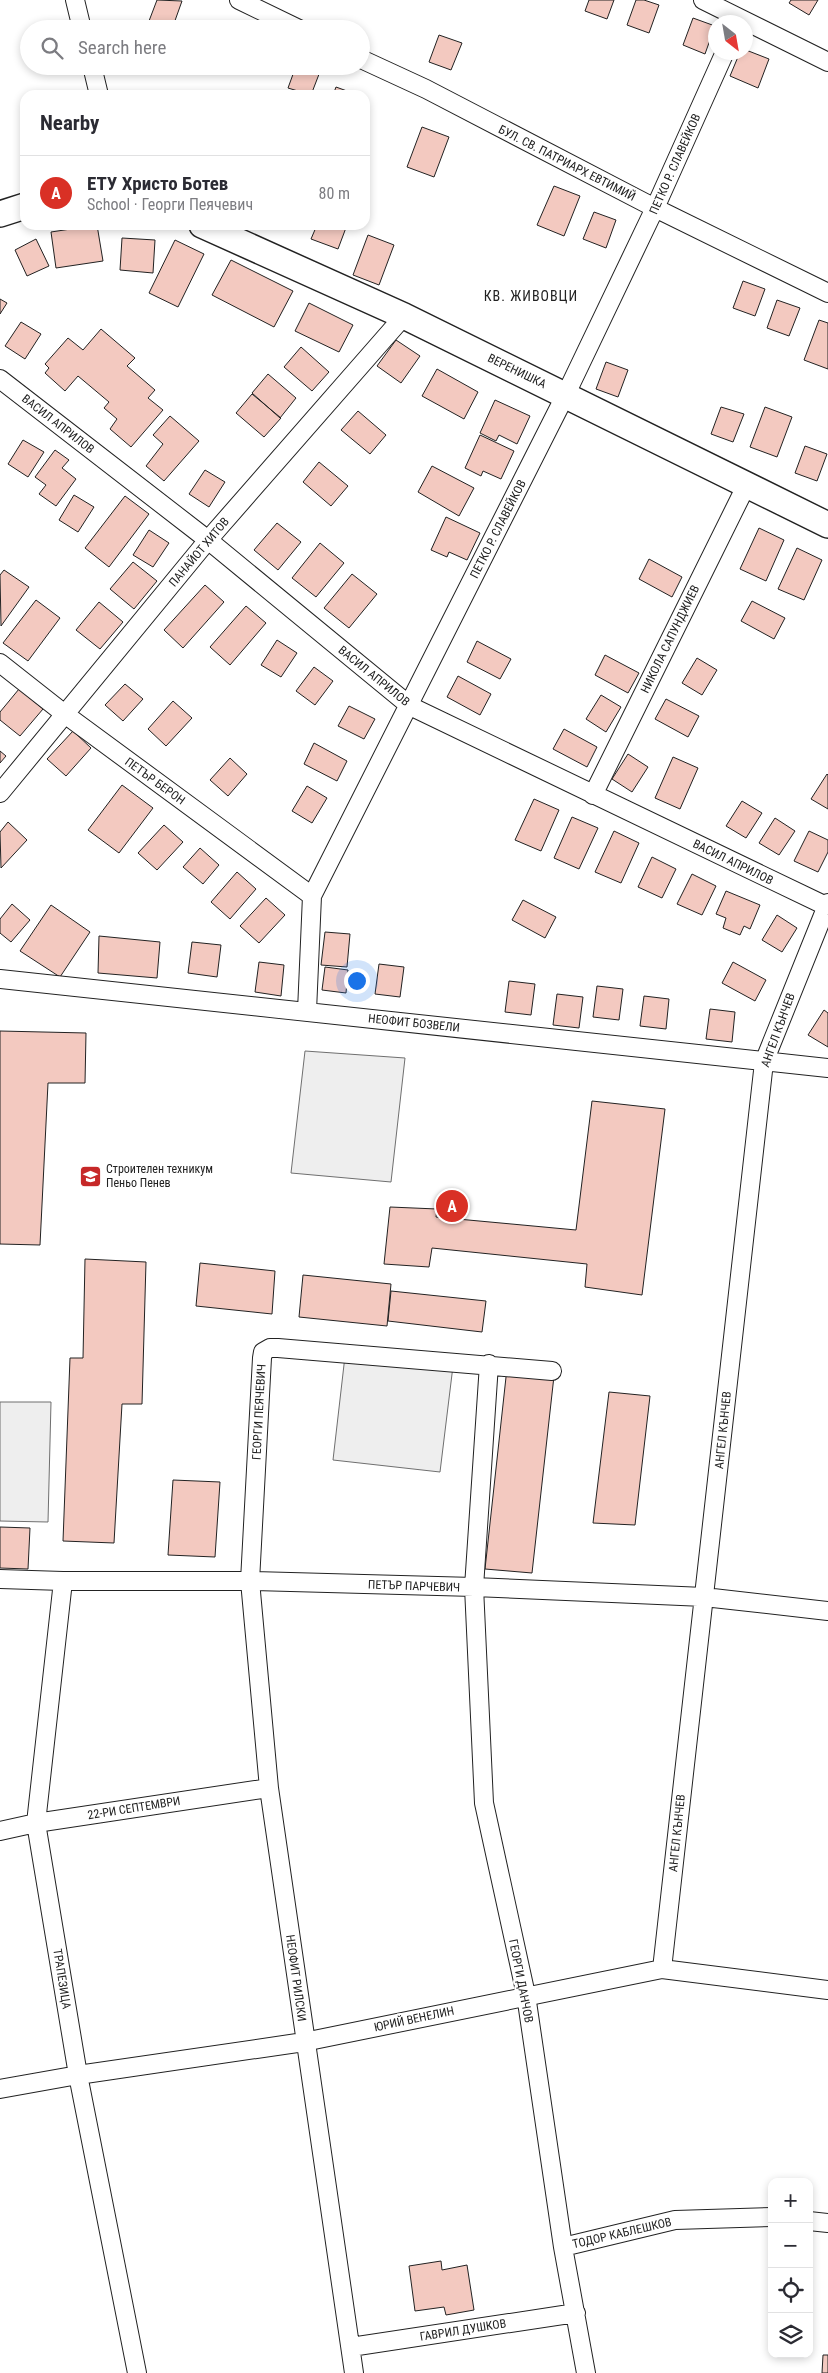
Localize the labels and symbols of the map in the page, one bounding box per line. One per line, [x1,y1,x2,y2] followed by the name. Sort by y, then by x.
[708,15,753,60] north arrow
[646,111,703,216] street label: ПЕТКО Р. СЛАВЕЙКОВ
[496,121,638,204] street label: БУЛ. СВ. ПАТРИАРХ ЕВТИМИЙ
[484,288,578,304] district label: КВ. ЖИВОВЦИ
[485,351,549,391] street label: ВЕРЕНИШКА
[19,392,97,456] street label: ВАСИЛ АПРИЛОВ
[466,477,529,580] street label: ПЕТКО Р. СЛАВЕЙКОВ
[165,514,232,589] street label: ПАНАЙОТ ХИТОВ
[638,583,702,695] street label: НИКОЛА САПУНДЖИЕВ
[336,643,412,709] street label: ВАСИЛ АПРИЛОВ
[122,755,188,807] street label: ПЕТЪР БЕРОН
[691,837,775,887] street label: ВАСИЛ АПРИЛОВ
[344,968,370,994] your location
[758,991,798,1069] street label: АНГЕЛ КЪНЧЕВ
[367,1011,461,1035] street label: НЕОФИТ БОЗВЕЛИ
[106,1162,213,1190] place label: Строителен техникум Пеньо Пенев
[78,1164,102,1188] school or university icon: Строителен техникум Пеньо Пенев
[436,1187,468,1225] pin: A
[249,1364,269,1460] street label: ГЕОРГИ ПЕЯЧЕВИЧ
[712,1391,734,1469] street label: АНГЕЛ КЪНЧЕВ
[368,1577,460,1595] street label: ПЕТЪР ПАРЧЕВИЧ
[87,1794,181,1822] street label: 22-РИ СЕПТЕМВРИ
[666,1794,688,1872] street label: АНГЕЛ КЪНЧЕВ
[283,1934,309,2022] street label: НЕОФИТ РИЛСКИ
[506,1938,536,2024] street label: ГЕОРГИ ДАНЧОВ
[50,1948,74,2010] street label: ТРАПЕЗИЦА
[372,2003,455,2034] street label: ЮРИЙ ВЕНЕЛИН
[571,2215,673,2251] street label: ТОДОР КАБЛЕШКОВ
[419,2316,507,2344] street label: ГАВРИЛ ДУШКОВ

